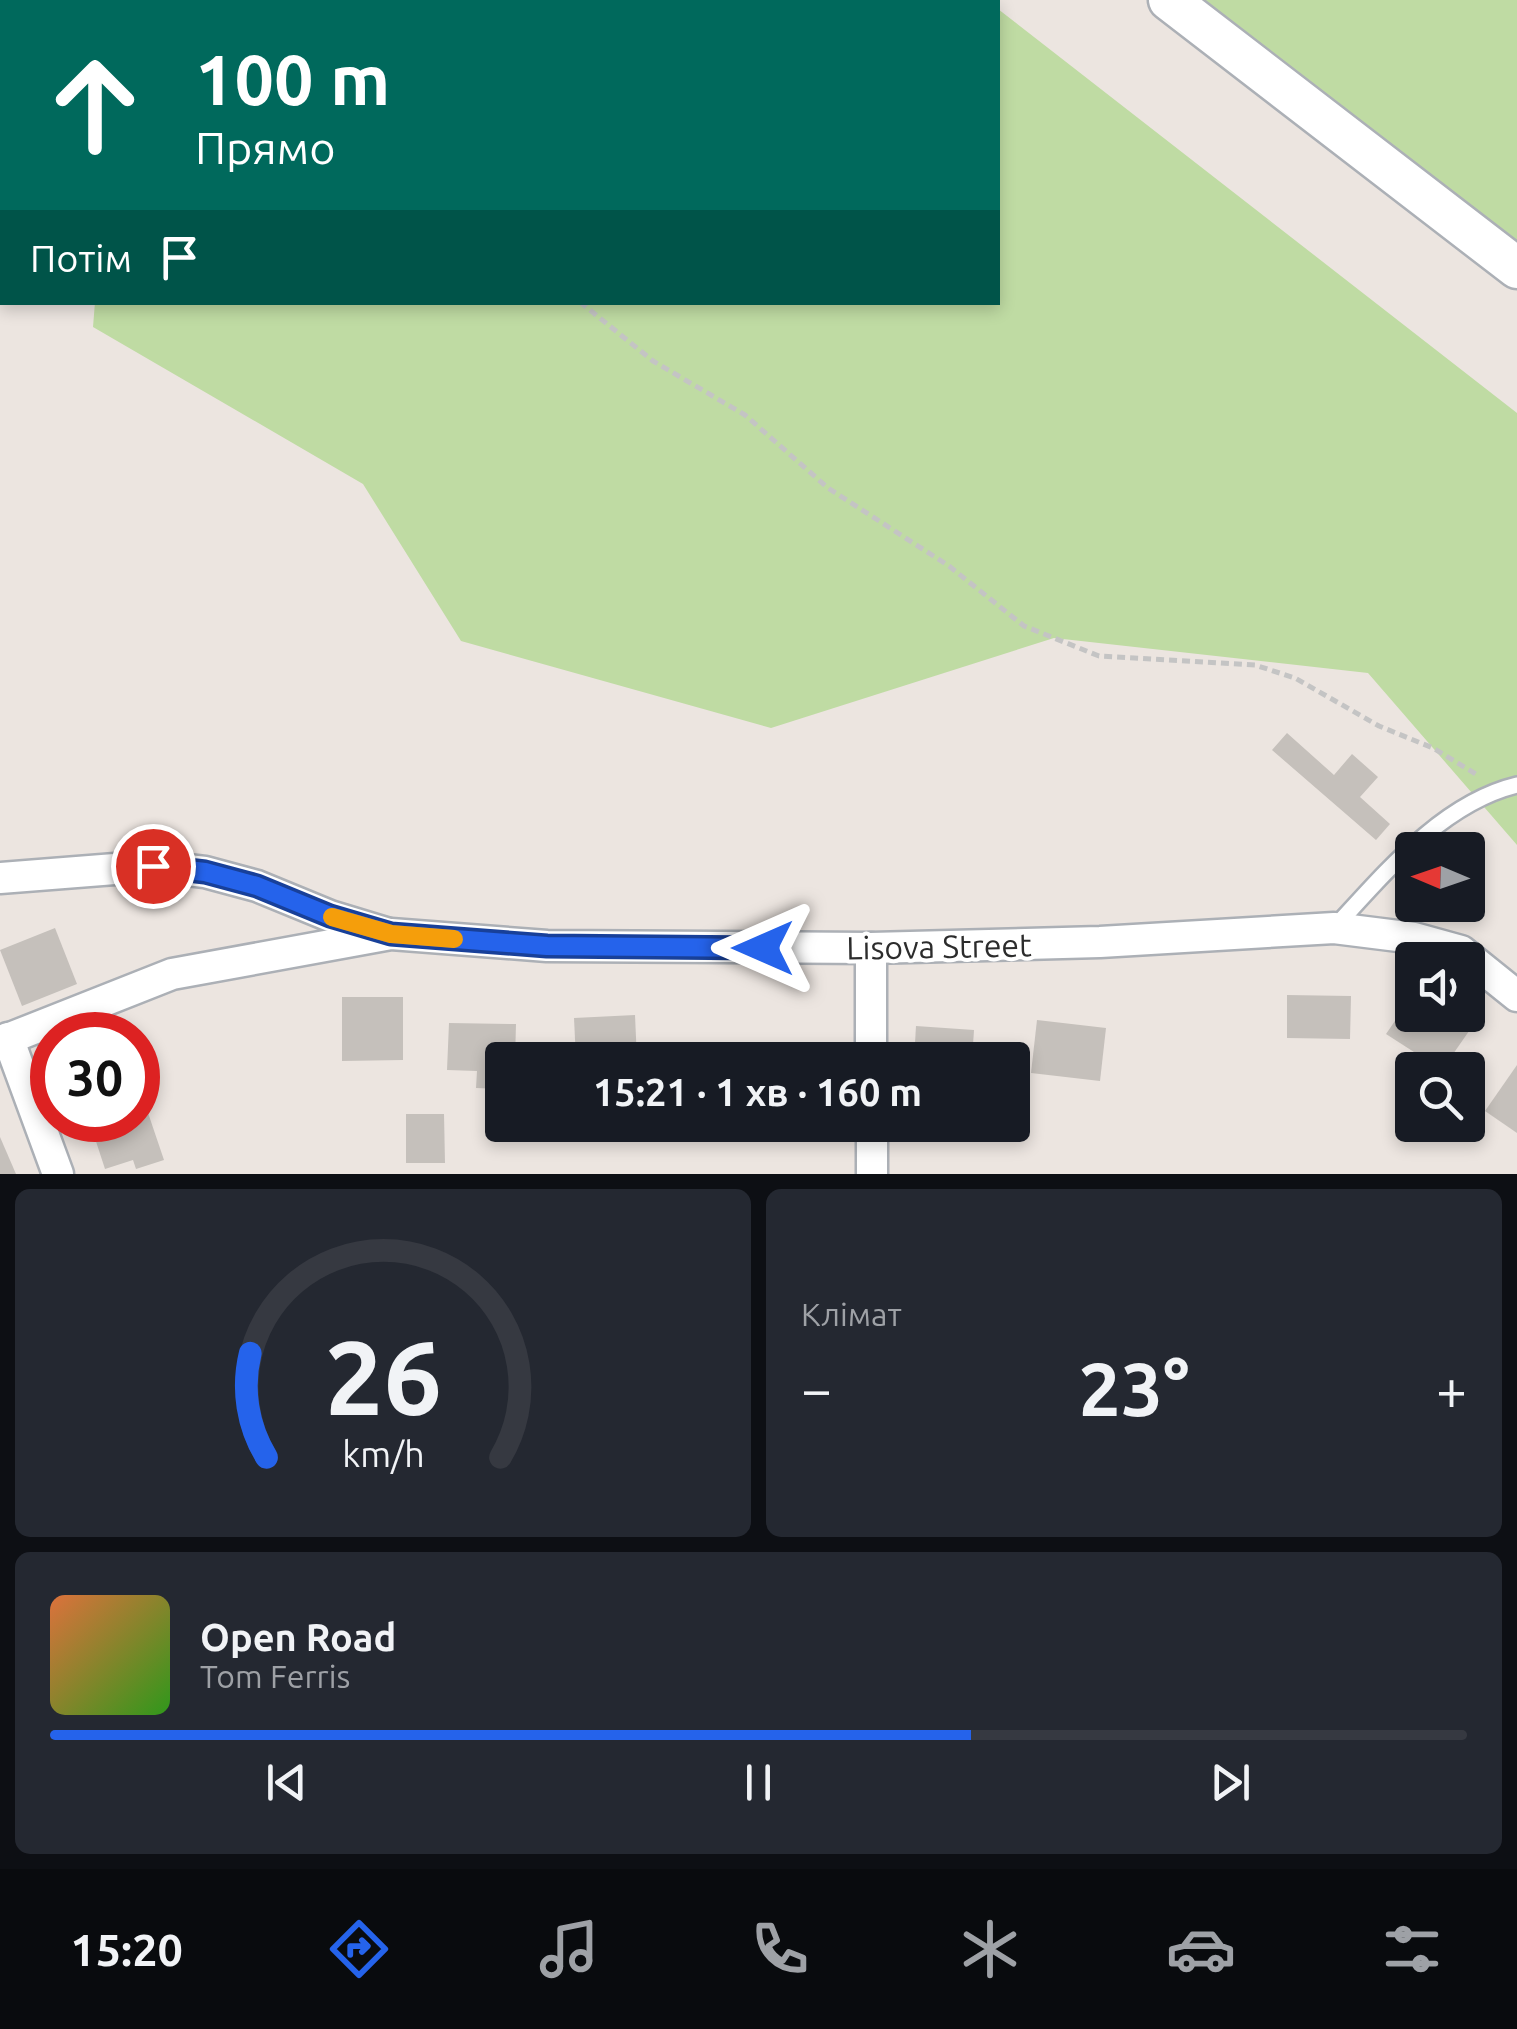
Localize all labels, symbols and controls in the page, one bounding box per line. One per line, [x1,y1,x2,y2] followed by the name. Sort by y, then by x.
[30,40,160,170] icon: ahead
[195,40,390,118] text: 100 m
[195,122,336,173] text: Прямо
[152,230,207,285] icon: arrive
[30,237,132,279] text: Потім
[111,824,196,909] pin
[1395,832,1485,922] north arrow
[1395,832,1485,1142] map controls
[126,839,181,894] icon: arrive
[711,896,815,1000] position arrow
[846,926,1032,966] street label: Lisova Street
[1395,942,1485,1032] button: sound
[30,1012,160,1142] speed limit sign: 30
[1395,1052,1485,1142] button: search
[593,1071,922,1113] text: 15:21 · 1 хв · 160 m
[801,1296,902,1332] text: Клімат
[324,1318,442,1435] text: 26
[1078,1346,1190,1430] text: 23°
[801,1358,832,1419] text: −
[1436,1358,1467,1419] text: +
[342,1434,424,1474] text: km/h
[200,1616,396,1658] text: Open Road
[200,1658,350,1694] text: Tom Ferris
[259,1755,314,1810] icon: previous
[731,1755,786,1810] icon: pause
[1203,1755,1258,1810] icon: next
[324,1914,394,1984] icon: directions
[534,1914,604,1984] icon: music
[745,1914,815,1984] icon: phone
[955,1914,1025,1984] icon: climate
[1166,1914,1236,1984] icon: car
[1377,1914,1447,1984] icon: filters
[70,1924,183,1975] text: 15:20

